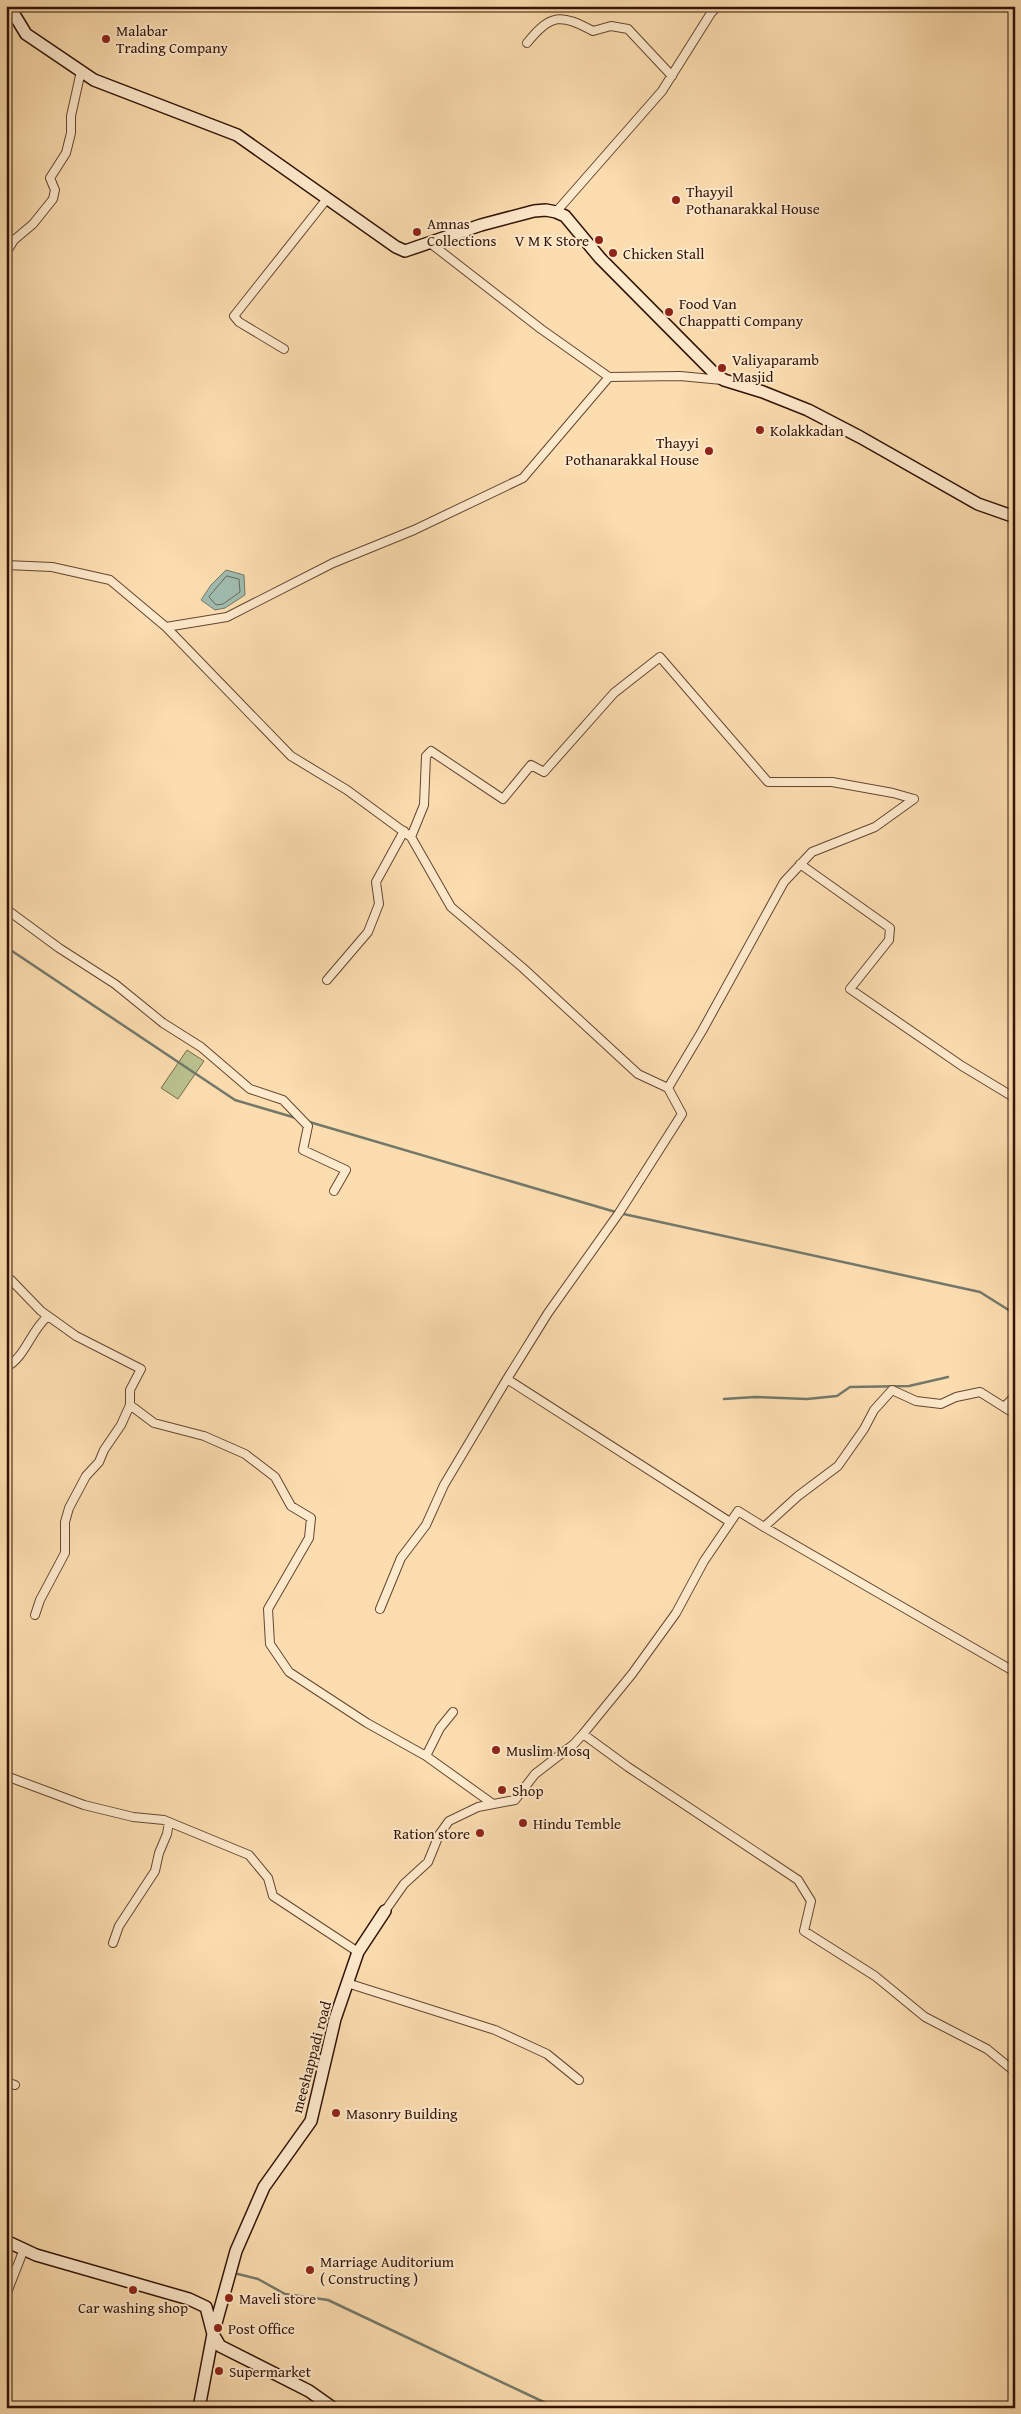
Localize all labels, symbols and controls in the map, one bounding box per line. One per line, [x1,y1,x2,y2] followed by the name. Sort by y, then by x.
[116,20,229,58] place label: Malabar Trading Company
[100,33,112,45] marker: Malabar Trading Company
[686,181,820,219] place label: Thayyil Pothanarakkal House
[670,194,682,206] marker: Thayyil Pothanarakkal House
[427,213,497,251] place label: Amnas Collections
[411,226,423,238] marker: Amnas Collections
[515,230,589,251] place label: V M K Store
[593,234,605,246] marker: V M K Store
[623,243,704,264] place label: Chicken Stall
[607,247,619,259] marker: Chicken Stall
[679,293,804,331] place label: Food Van Chappatti Company
[663,306,675,318] marker: Food Van Chappatti Company
[732,349,819,387] place label: Valiyaparamb Masjid
[716,362,728,374] marker: Valiyaparamb Masjid
[770,420,844,441] place label: Kolakkadan
[754,424,766,436] marker: Kolakkadan
[565,432,699,470] place label: Thayyi Pothanarakkal House
[703,445,715,457] marker: Thayyi Pothanarakkal House
[506,1740,590,1761] place label: Muslim Mosq
[490,1744,502,1756] marker: Muslim Mosq
[512,1780,544,1801] place label: Shop
[496,1784,508,1796] marker: Shop
[533,1813,621,1834] place label: Hindu Temble
[517,1817,529,1829] marker: Hindu Temble
[393,1823,470,1844] place label: Ration store
[474,1827,486,1839] marker: Ration store
[286,1999,336,2115] street label: meeshappadi road
[346,2103,458,2124] place label: Masonry Building
[330,2107,342,2119] marker: Masonry Building
[320,2251,455,2289] place label: Marriage Auditorium ( Constructing )
[304,2264,316,2276] marker: Marriage Auditorium ( Constructing )
[127,2284,139,2296] marker: Car washing shop
[239,2288,316,2309] place label: Maveli store
[223,2292,235,2304] marker: Maveli store
[78,2297,188,2318] place label: Car washing shop
[228,2318,295,2339] place label: Post Office
[212,2322,224,2334] marker: Post Office
[229,2361,312,2382] place label: Supermarket
[213,2365,225,2377] marker: Supermarket

